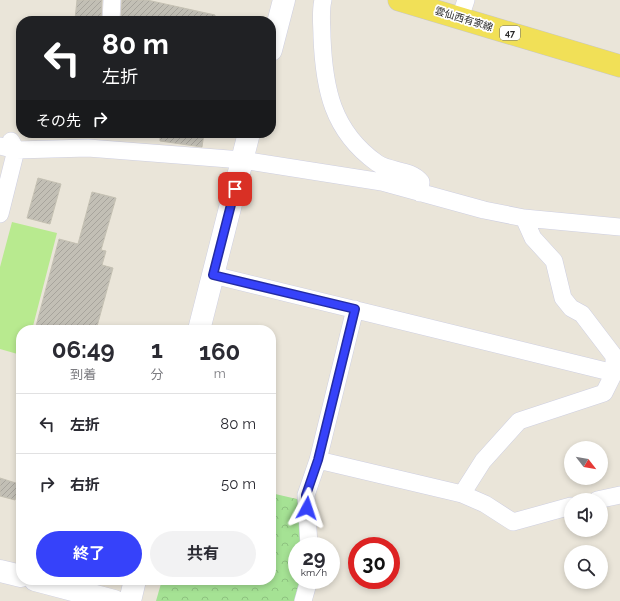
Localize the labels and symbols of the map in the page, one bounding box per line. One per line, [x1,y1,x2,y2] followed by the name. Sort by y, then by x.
[434,5,494,33] street label: 雲仙西有家線
[500,26,520,40] road number: 47
[218,172,252,206] pin
[564,441,608,485] north arrow
[286,487,328,529] position arrow
[348,537,400,589] speed limit sign: 30

